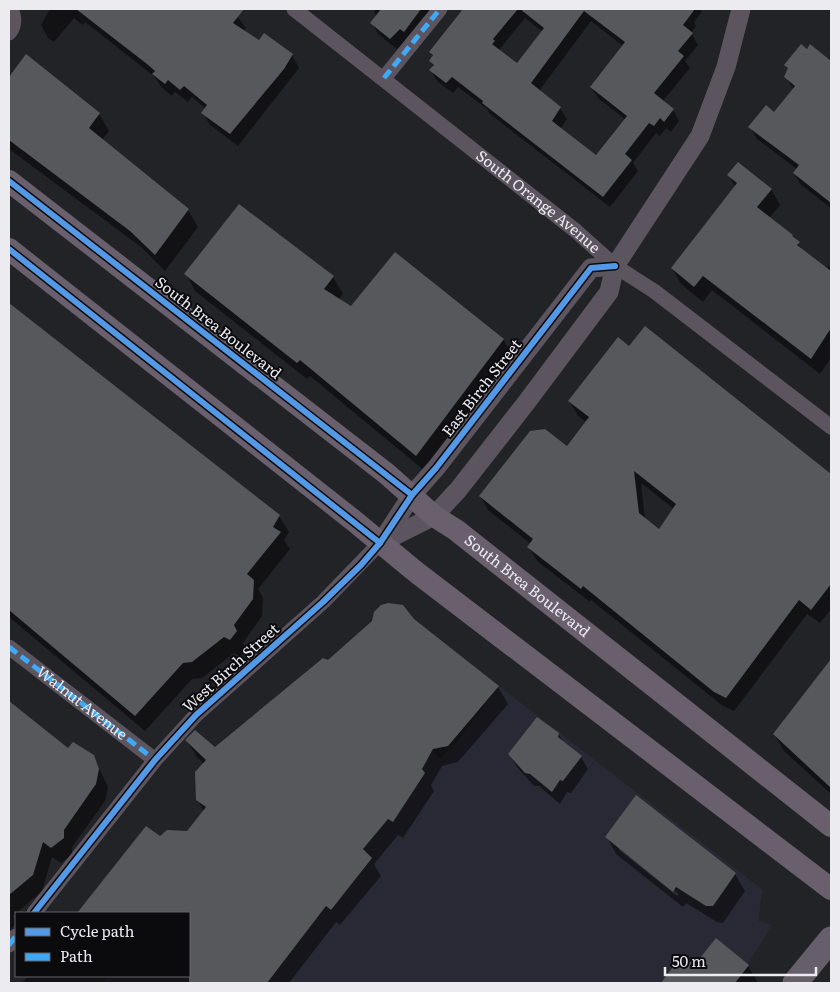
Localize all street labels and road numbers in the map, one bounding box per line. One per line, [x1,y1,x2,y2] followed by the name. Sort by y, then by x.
[472,144,606,258] street label: South Orange Avenue
[151,270,287,384] street label: South Brea Boulevard
[435,333,526,441] street label: East Birch Street
[460,528,596,642] street label: South Brea Boulevard
[176,617,284,717] street label: West Birch Street
[32,659,133,745] street label: Walnut Avenue

